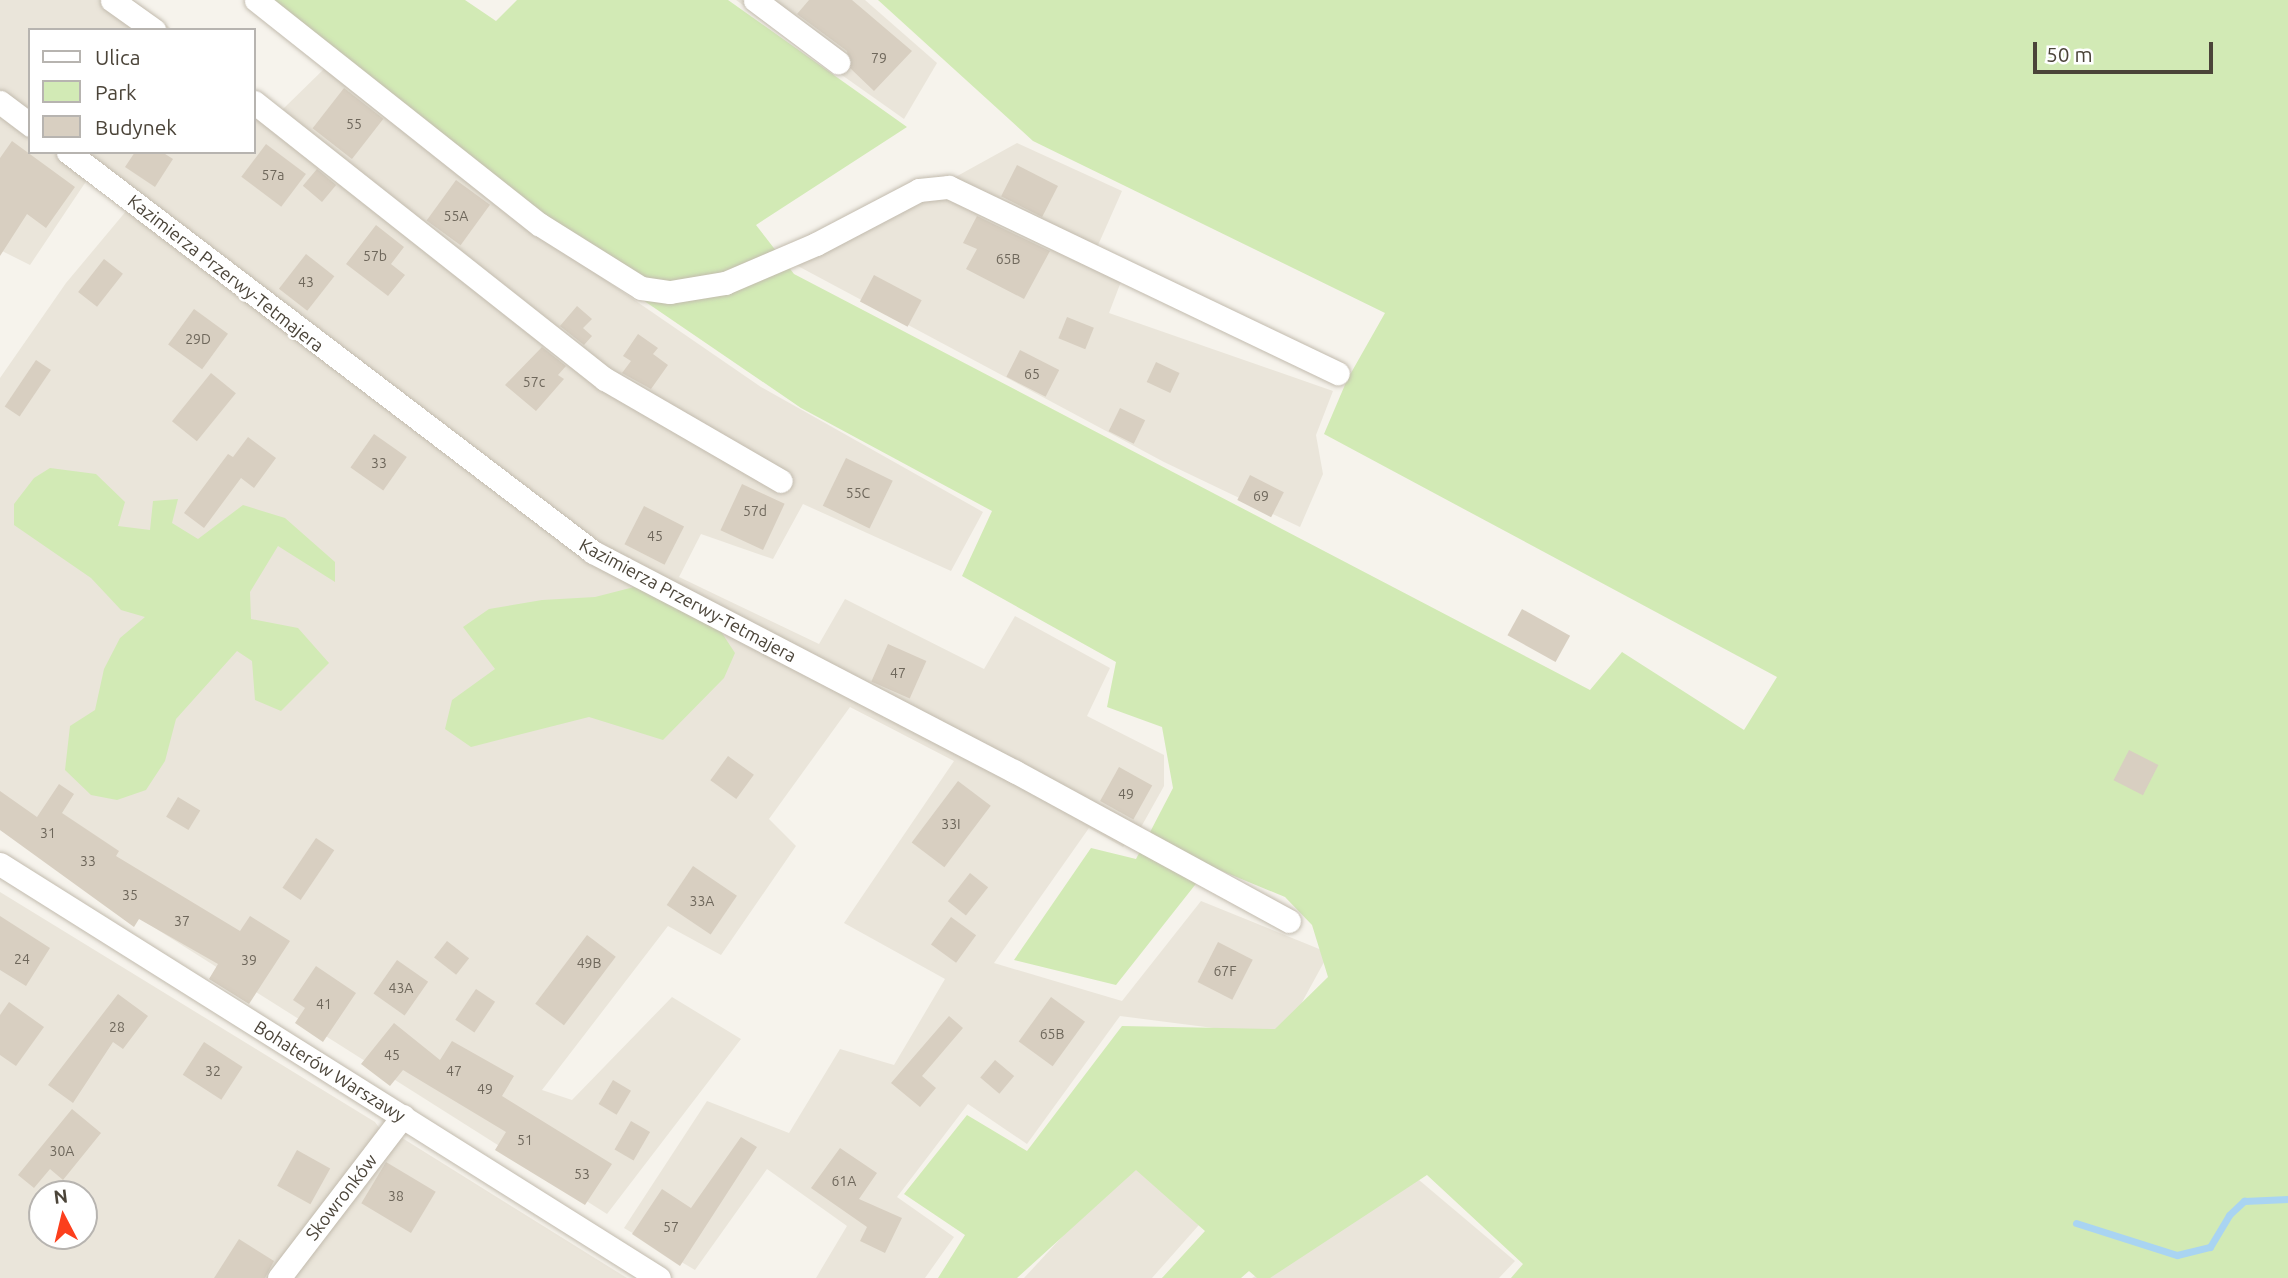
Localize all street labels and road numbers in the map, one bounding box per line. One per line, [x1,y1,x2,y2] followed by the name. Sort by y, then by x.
[124,190,328,356] street label: Kazimierza Przerwy-Tetmajera
[576,533,800,667] street label: Kazimierza Przerwy-Tetmajera
[250,1016,410,1126] street label: Bohaterów Warszawy
[301,1150,381,1244] street label: Skowronków

